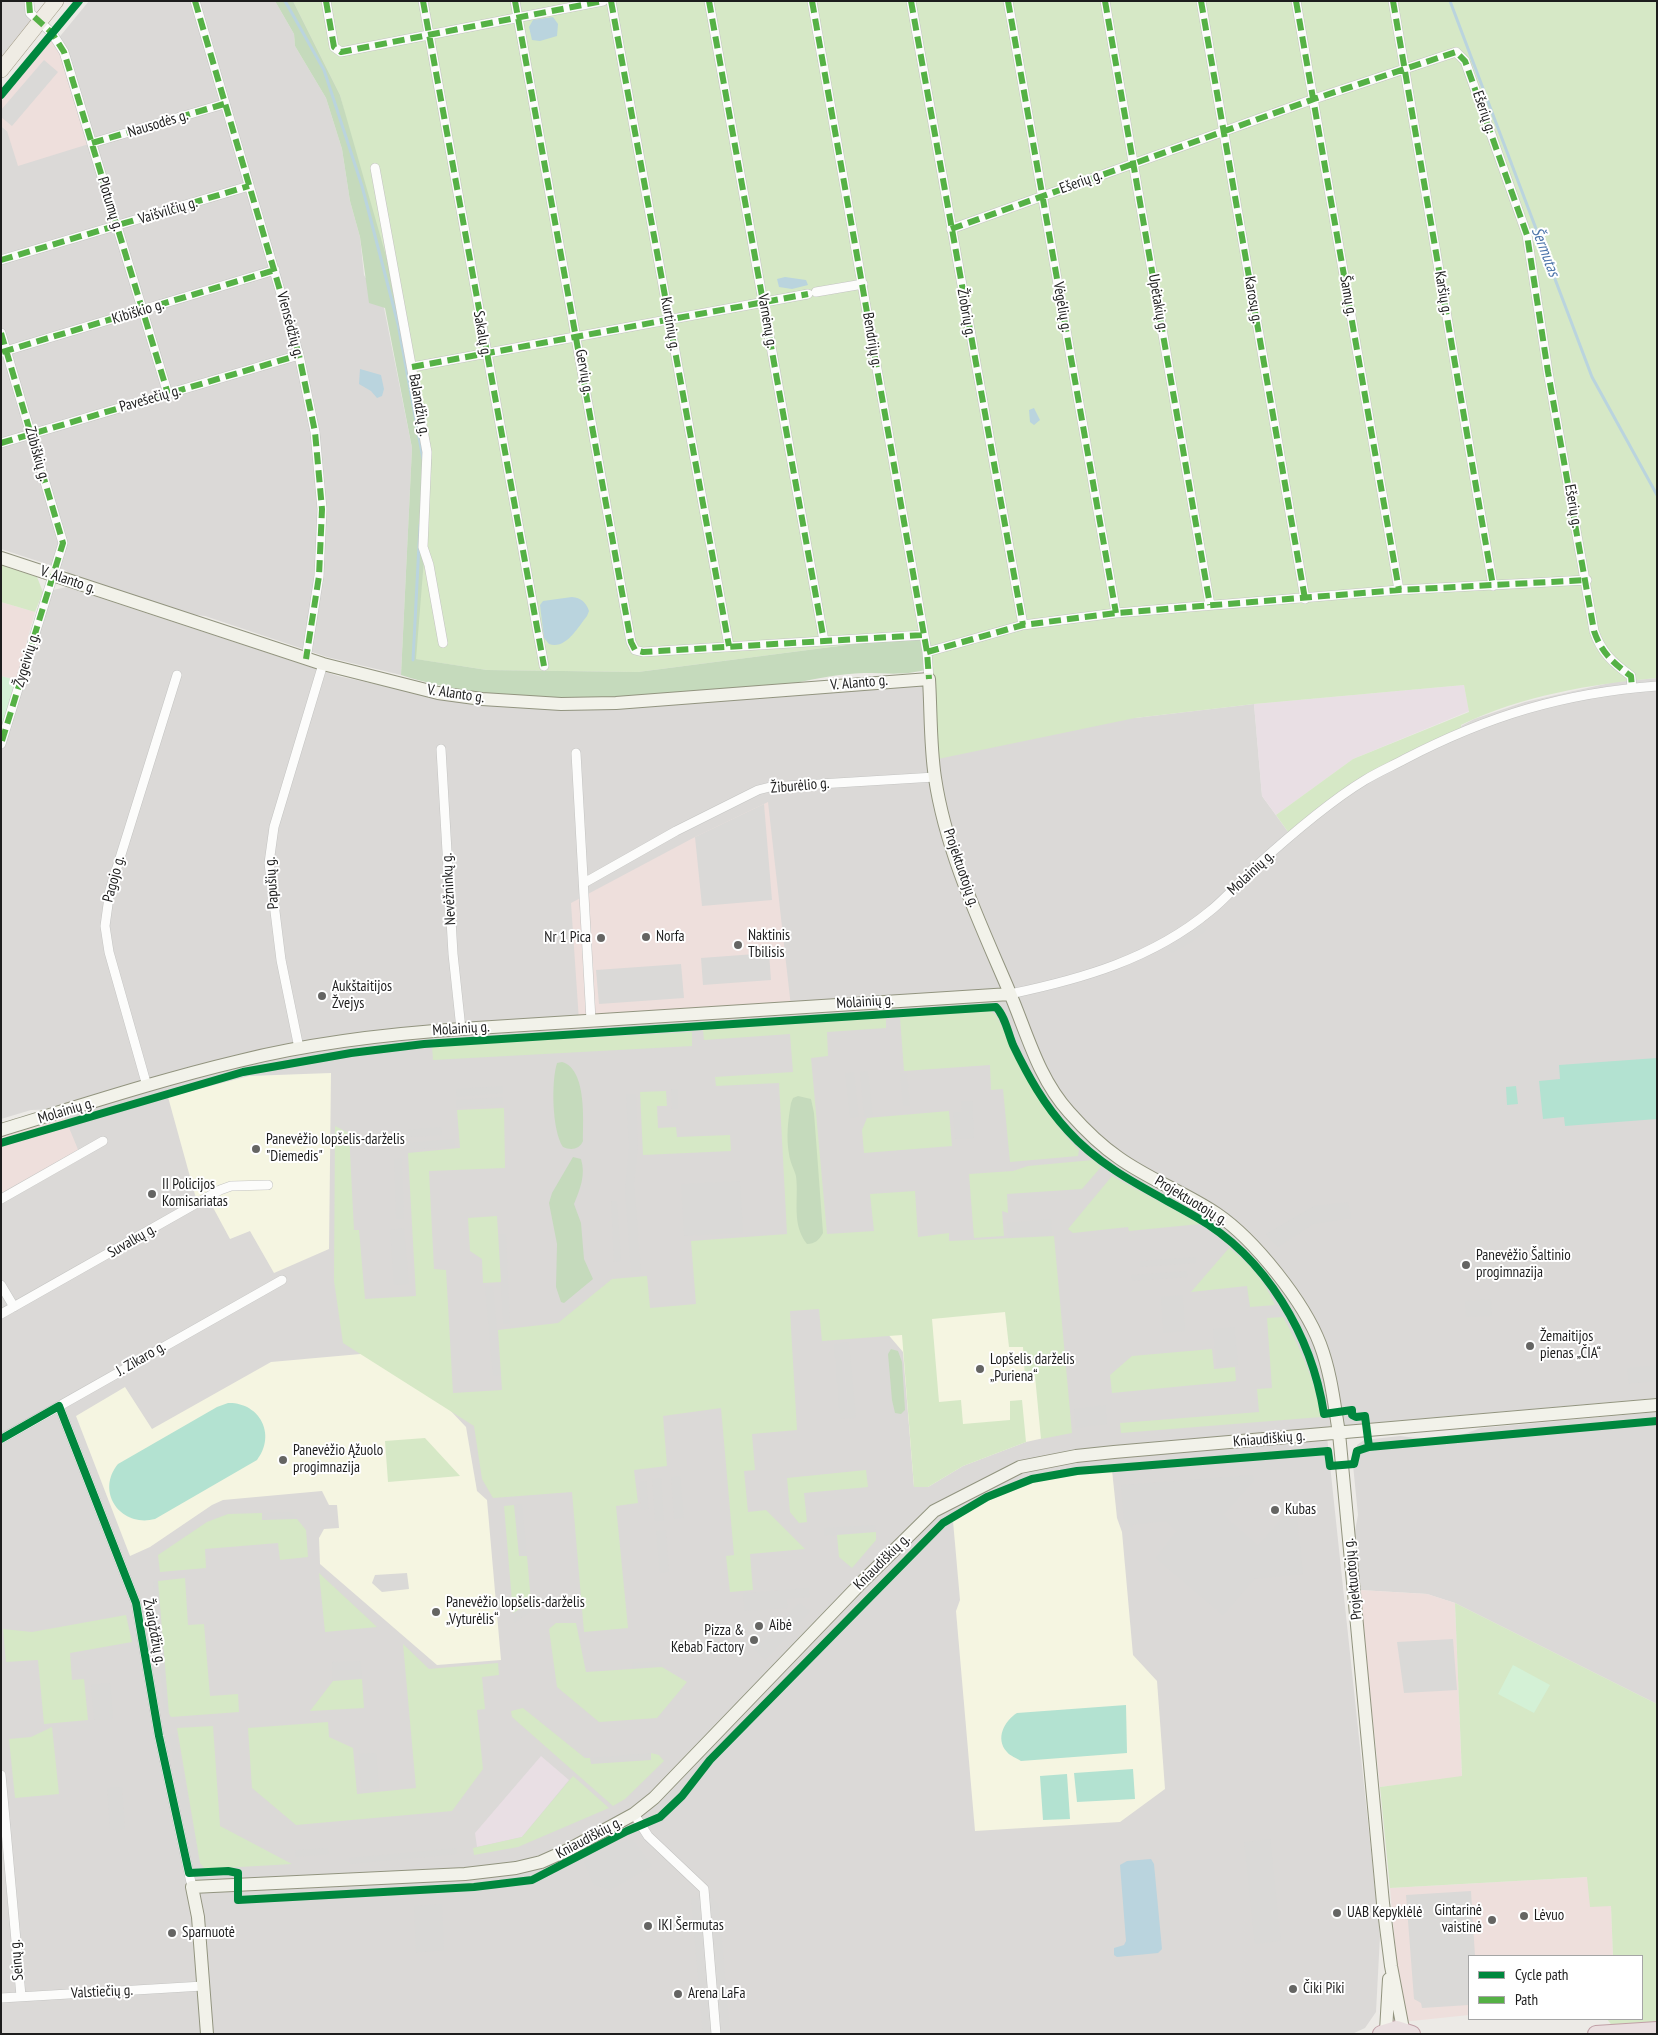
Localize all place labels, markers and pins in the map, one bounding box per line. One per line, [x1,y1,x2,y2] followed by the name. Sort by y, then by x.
[748,927,790,962] place label: Naktinis Tbilisis
[656,928,685,946] place label: Norfa
[544,929,591,947] place label: Nr 1 Pica
[640,931,652,943] marker: Norfa
[595,932,607,944] marker: Nr 1 Pica
[732,939,744,951] marker: Naktinis Tbilisis
[332,978,392,1013] place label: Aukštaitijos Žvejys
[316,990,328,1002] marker: Aukštaitijos Žvejys
[266,1131,405,1166] place label: Panevėžio lopšelis-darželis "Diemedis"
[250,1143,262,1155] marker: Panevėžio lopšelis-darželis "Diemedis"
[162,1176,228,1211] place label: II Policijos Komisariatas
[146,1188,158,1200] marker: II Policijos Komisariatas
[1476,1247,1571,1282] place label: Panevėžio Šaltinio progimnazija
[1460,1259,1472,1271] marker: Panevėžio Šaltinio progimnazija
[1540,1328,1601,1363] place label: Žemaitijos pienas „ČIA“
[1524,1340,1536,1352] marker: Žemaitijos pienas „ČIA“
[990,1351,1075,1386] place label: Lopšelis darželis „Puriena“
[974,1363,986,1375] marker: Lopšelis darželis „Puriena“
[293,1442,383,1477] place label: Panevėžio Ąžuolo progimnazija
[277,1454,289,1466] marker: Panevėžio Ąžuolo progimnazija
[1285,1501,1316,1519] place label: Kubas
[1269,1504,1281,1516] marker: Kubas
[446,1594,585,1629] place label: Panevėžio lopšelis-darželis „Vyturėlis“
[430,1606,442,1618] marker: Panevėžio lopšelis-darželis „Vyturėlis“
[769,1617,792,1635] place label: Aibė
[753,1620,765,1632] marker: Aibė
[671,1622,744,1657] place label: Pizza & Kebab Factory
[748,1634,760,1646] marker: Pizza & Kebab Factory
[1435,1902,1482,1937] place label: Gintarinė vaistinė
[1347,1904,1422,1922] place label: UAB Kepyklėlė
[1331,1907,1343,1919] marker: UAB Kepyklėlė
[1534,1907,1564,1925] place label: Lėvuo
[1518,1910,1530,1922] marker: Lėvuo
[1486,1914,1498,1926] marker: Gintarinė vaistinė
[658,1917,724,1935] place label: IKI Šermutas
[642,1920,654,1932] marker: IKI Šermutas
[182,1924,235,1942] place label: Sparnuotė
[166,1927,178,1939] marker: Sparnuotė
[1303,1980,1344,1998] place label: Čiki Piki
[1287,1983,1299,1995] marker: Čiki Piki
[688,1985,745,2003] place label: Arena LaFa
[672,1988,684,2000] marker: Arena LaFa

